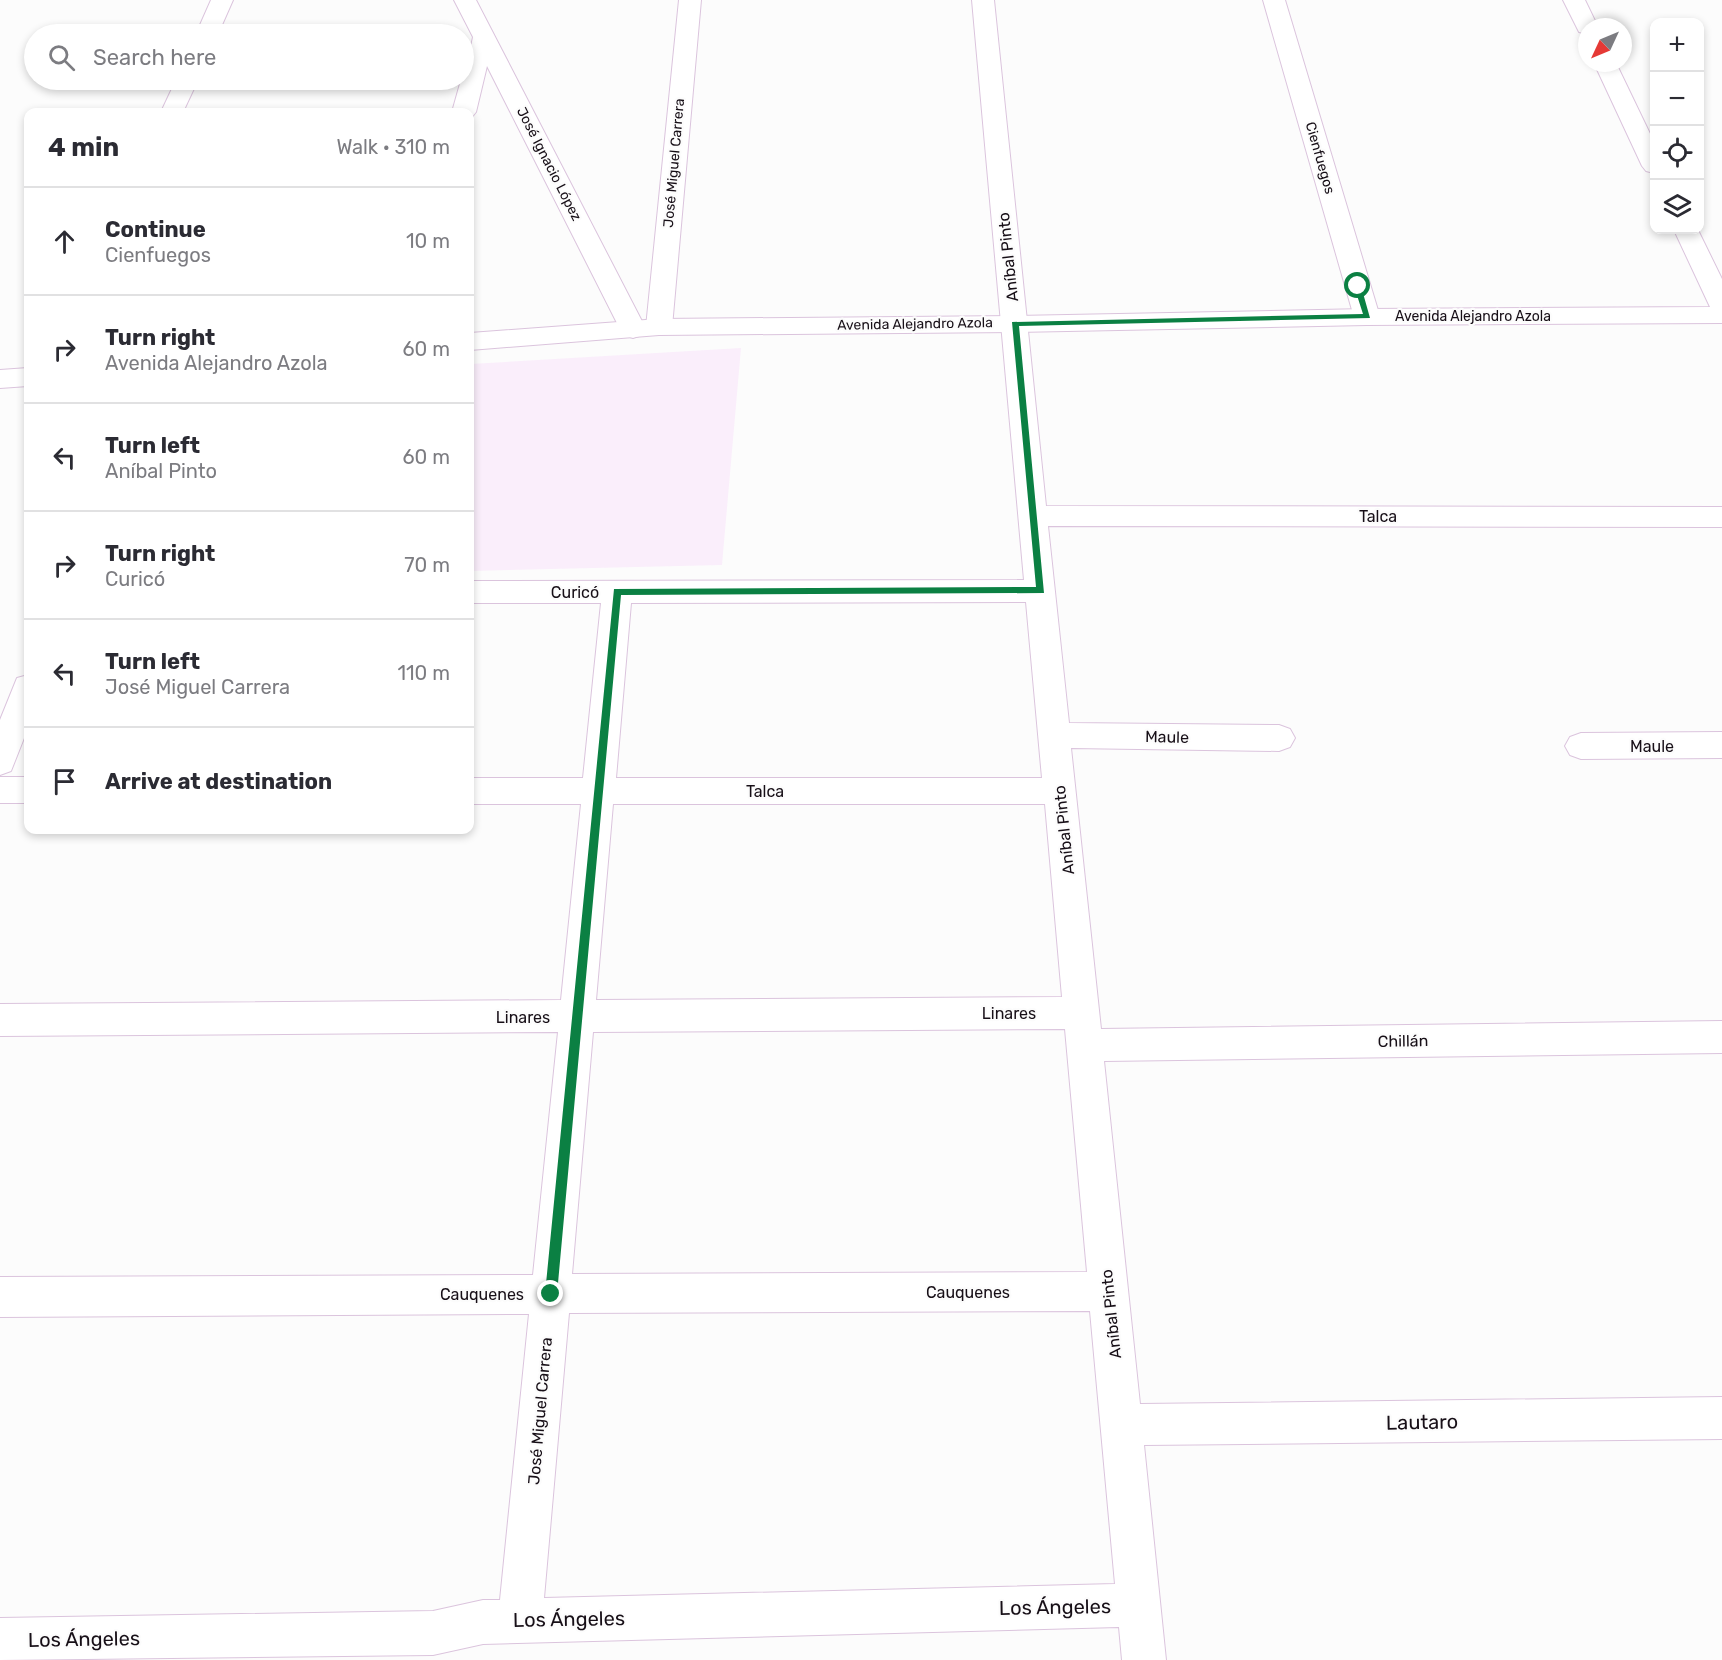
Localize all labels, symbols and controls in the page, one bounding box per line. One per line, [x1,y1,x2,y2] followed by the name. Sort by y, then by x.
[1578,18,1632,72] north arrow
[1650,18,1704,234] map controls
[1650,18,1704,72] button: +
[24,24,474,90] search box
[45,41,78,74] icon: search
[93,44,216,71] text: Search here
[1650,72,1704,126] button: −
[660,98,688,228] street label: José Miguel Carrera
[513,104,585,224] street label: José Ignacio López
[1302,120,1338,196] street label: Cienfuegos
[1650,126,1704,180] button: locate
[48,132,119,163] text: 4 min
[336,135,450,159] text: Walk · 310 m
[1650,180,1704,234] button: layers
[994,211,1022,303] street label: Aníbal Pinto
[105,216,206,243] text: Continue
[48,225,81,258] icon: ahead
[406,229,450,253] text: 10 m
[105,243,211,267] text: Cienfuegos
[1344,272,1370,298] route start
[1395,308,1551,325] street label: Avenida Alejandro Azola
[837,314,993,334] street label: Avenida Alejandro Azola
[105,324,215,351] text: Turn right
[48,333,81,366] icon: right
[403,337,450,361] text: 60 m
[105,351,328,375] text: Avenida Alejandro Azola
[105,432,200,459] text: Turn left
[48,441,81,474] icon: left
[403,445,450,469] text: 60 m
[105,459,217,483] text: Aníbal Pinto
[1359,507,1397,526] street label: Talca
[105,540,215,567] text: Turn right
[48,549,81,582] icon: right
[404,553,450,577] text: 70 m
[105,567,165,591] text: Curicó
[551,583,599,602] street label: Curicó
[105,648,200,675] text: Turn left
[48,657,81,690] icon: left
[398,661,450,685] text: 110 m
[105,675,290,699] text: José Miguel Carrera
[1145,727,1189,747] street label: Maule
[1630,737,1674,756] street label: Maule
[48,765,81,798] icon: arrive
[105,768,332,795] text: Arrive at destination
[746,782,784,801] street label: Talca
[1050,784,1078,876] street label: Aníbal Pinto
[982,1004,1036,1023] street label: Linares
[496,1008,550,1027] street label: Linares
[1378,1031,1428,1051] street label: Chillán
[1097,1268,1125,1360] street label: Aníbal Pinto
[537,1280,563,1306] route end
[926,1283,1010,1302] street label: Cauquenes
[440,1285,524,1304] street label: Cauquenes
[524,1336,556,1486] street label: José Miguel Carrera
[1386,1409,1458,1435] street label: Lautaro
[999,1594,1111,1620] street label: Los Ángeles
[513,1606,625,1632] street label: Los Ángeles
[28,1626,140,1652] street label: Los Ángeles

